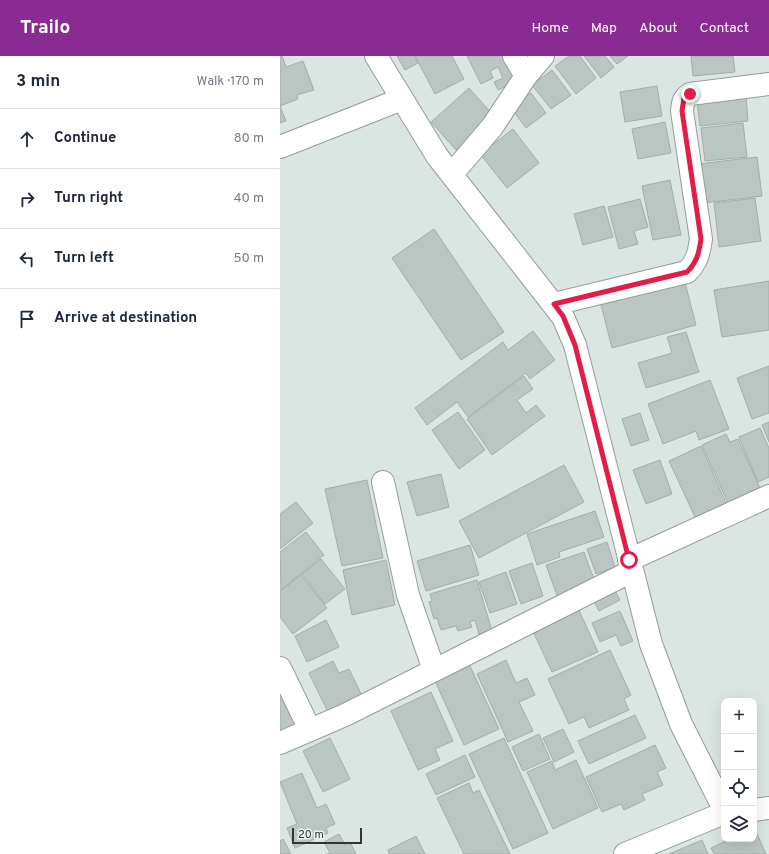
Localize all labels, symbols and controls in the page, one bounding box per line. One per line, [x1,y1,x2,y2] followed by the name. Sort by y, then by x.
[20,16,70,40] text: Trailo
[532,20,569,37] text: Home
[591,20,617,37] text: Map
[639,20,678,37] text: About
[700,20,749,37] text: Contact
[16,71,60,93] text: 3 min
[197,74,264,90] text: Walk · 170 m
[681,85,699,103] route end
[16,128,38,150] icon: ahead
[54,129,116,148] text: Continue
[234,131,264,147] text: 80 m
[16,188,38,210] icon: right
[54,189,123,208] text: Turn right
[234,191,264,207] text: 40 m
[16,248,38,270] icon: left
[54,249,114,268] text: Turn left
[234,251,264,267] text: 50 m
[16,308,38,330] icon: arrive
[54,309,197,328] text: Arrive at destination
[620,551,638,569] route start
[721,698,757,842] map controls
[721,698,757,734] button: +
[721,734,757,770] button: −
[721,770,757,806] button: locate
[721,806,757,842] button: layers
[292,826,362,845] scale bar
[298,828,324,842] text: 20 m

